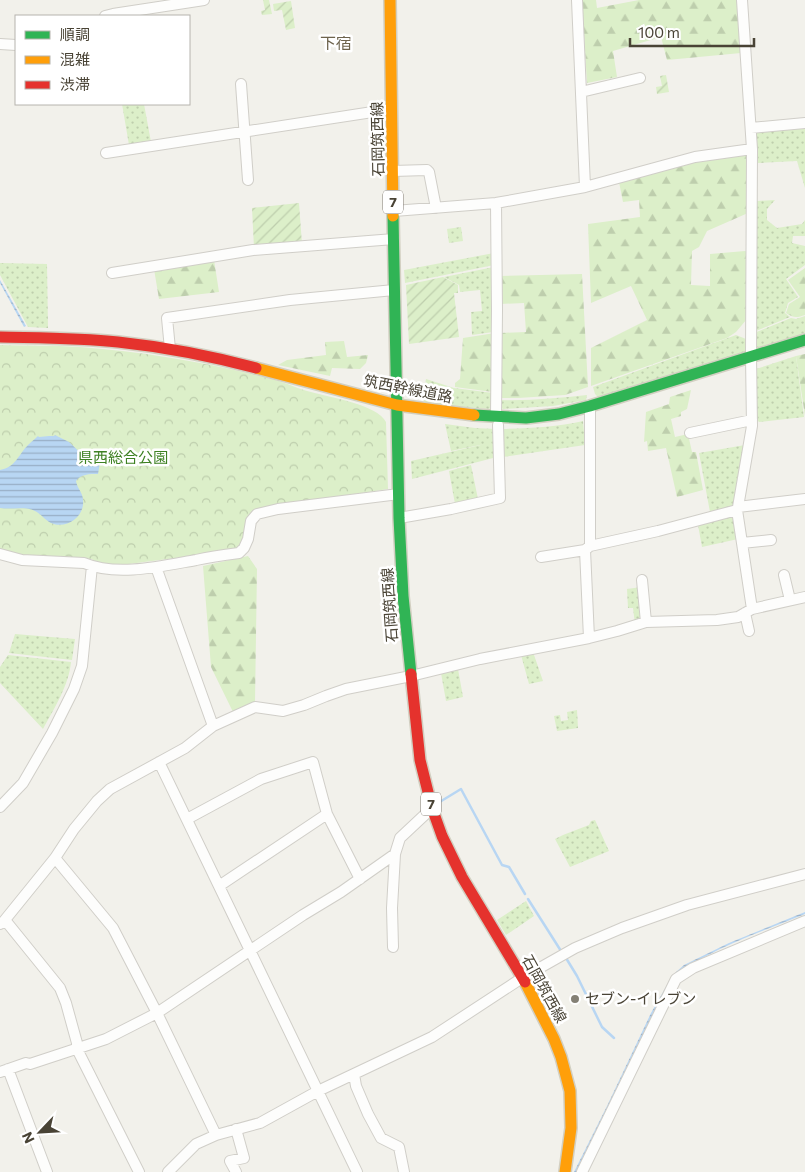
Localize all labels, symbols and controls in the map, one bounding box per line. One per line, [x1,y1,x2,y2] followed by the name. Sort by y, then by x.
[15,15,190,105] legend
[630,15,754,47] scale bar
[638,23,680,41] text: 100 m
[60,25,90,43] text: 順調
[320,33,352,52] district label: 下宿
[60,50,90,68] text: 混雑
[60,75,90,93] text: 渋滞
[367,101,387,177] street label: 石岡筑西線
[383,190,403,213] road number: 7
[362,371,454,405] street label: 筑西幹線道路
[78,448,168,466] park label: 県西総合公園
[377,567,401,643] street label: 石岡筑西線
[421,792,441,816] road number: 7
[519,951,571,1026] street label: 石岡筑西線
[585,989,696,1007] place label: セブン-イレブン
[569,993,581,1005] marker: セブン-イレブン
[15,1107,65,1157] north arrow
[18,1129,38,1146] text: N

